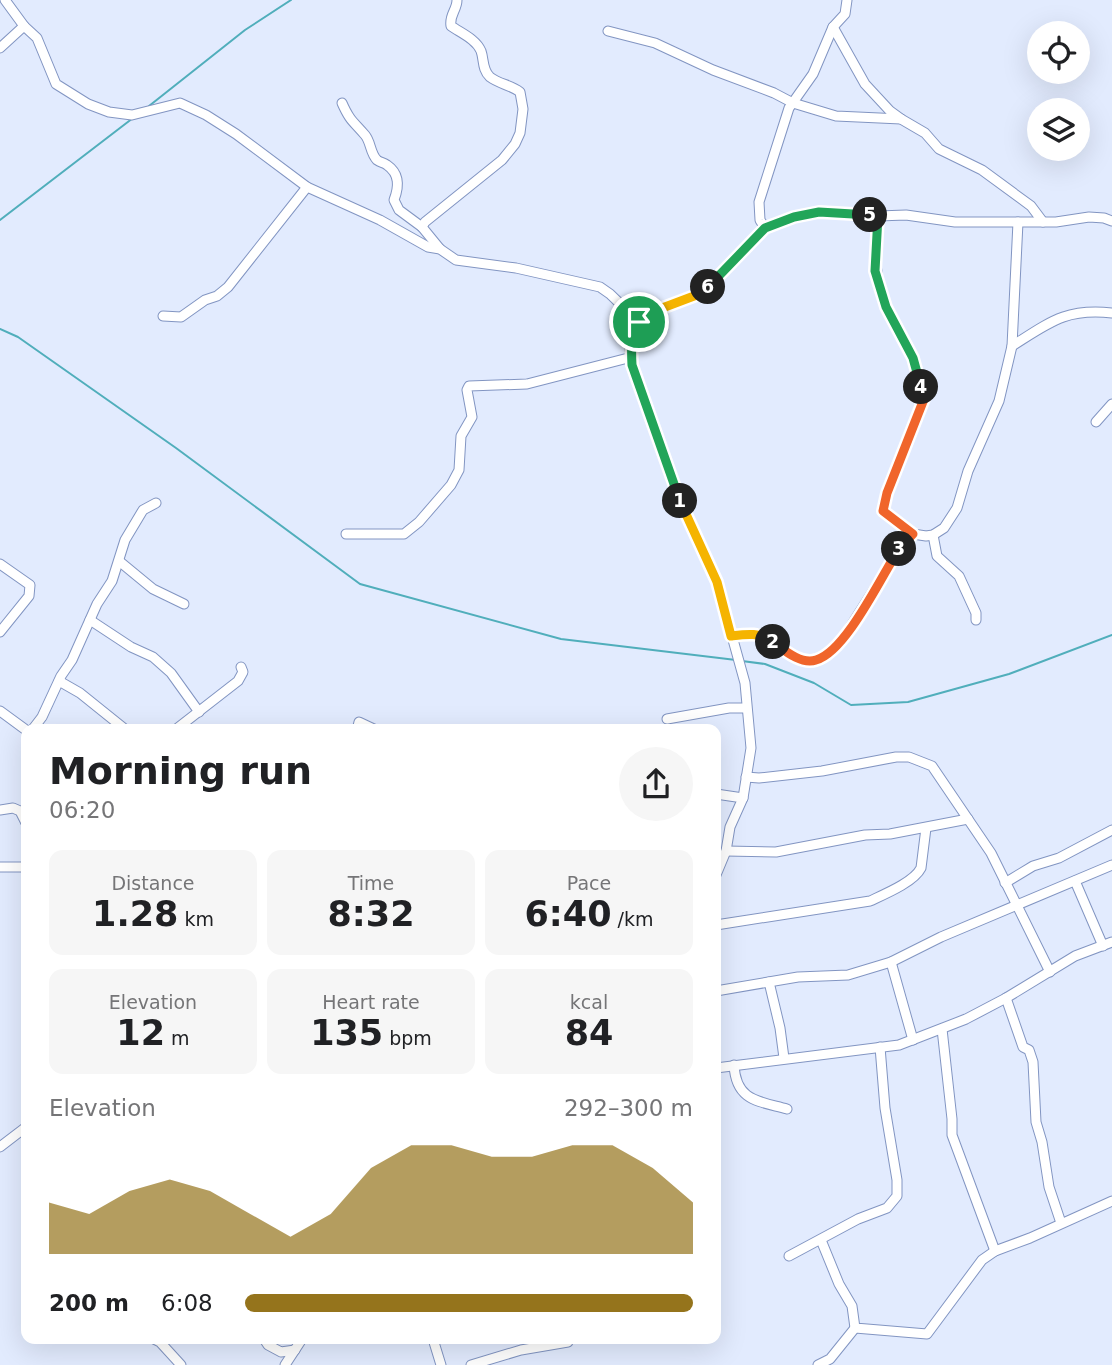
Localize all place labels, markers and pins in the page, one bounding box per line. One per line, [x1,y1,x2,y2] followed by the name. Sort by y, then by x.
[852,198,888,232] pin: 5
[690,270,726,304] pin: 6
[609,292,669,352] pin
[904,370,939,404] pin: 4
[662,484,698,518] pin: 1
[881,532,916,566] pin: 3
[756,624,790,660] pin: 2

